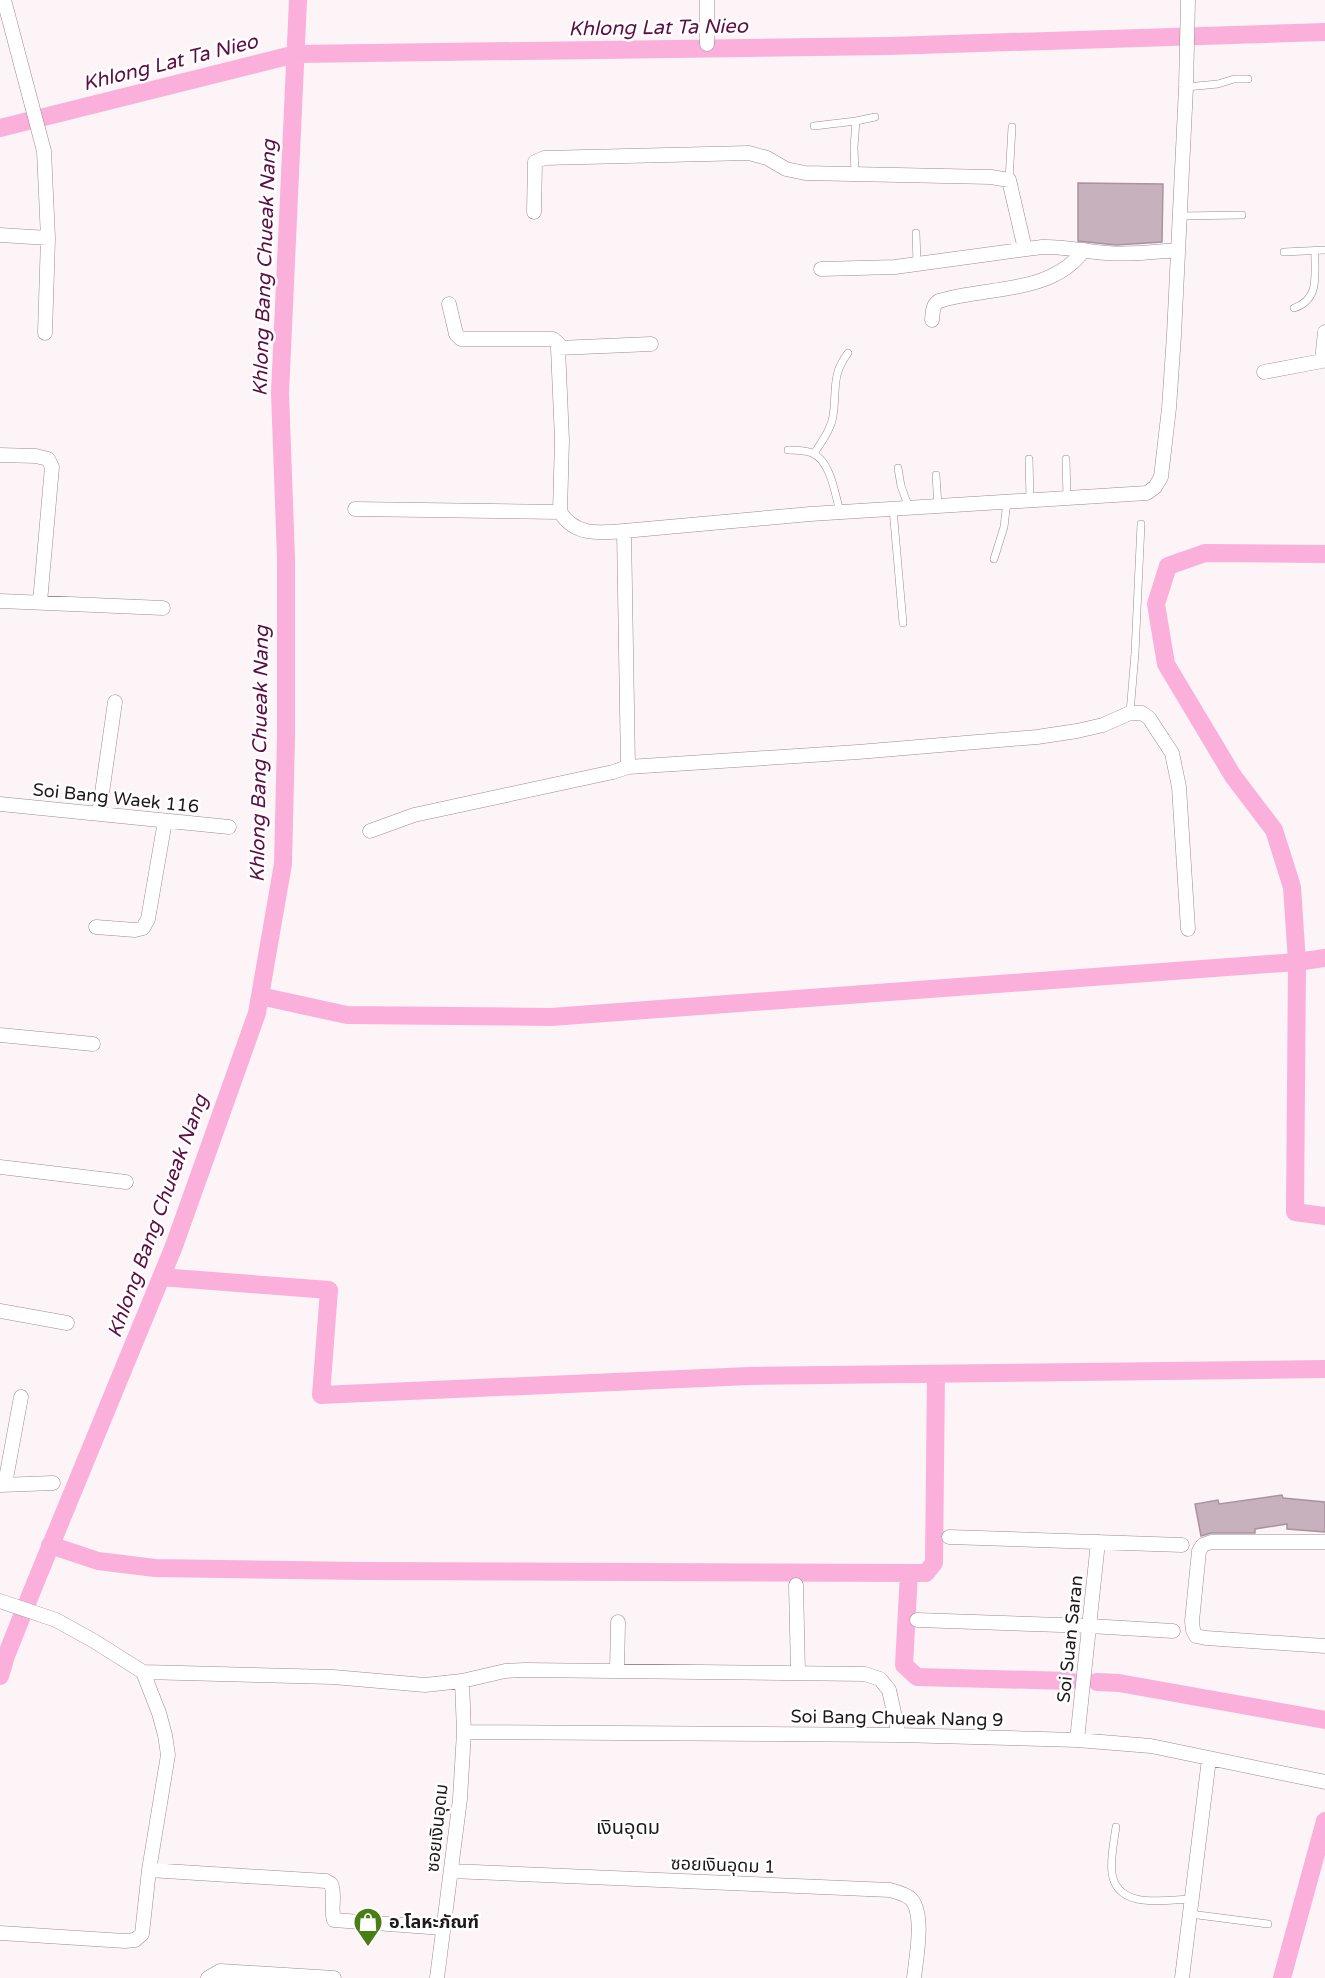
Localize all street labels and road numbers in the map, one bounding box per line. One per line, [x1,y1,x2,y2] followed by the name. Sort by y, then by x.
[32,778,200,818] street label: Soi Bang Waek 116
[1052,1574,1088,1704] street label: Soi Suan Saran
[790,1705,1004,1731] street label: Soi Bang Chueak Nang 9
[421,1783,453,1873] street label: ซอยเงินอุดม
[670,1852,776,1878] street label: ซอยเงินอุดม 1

